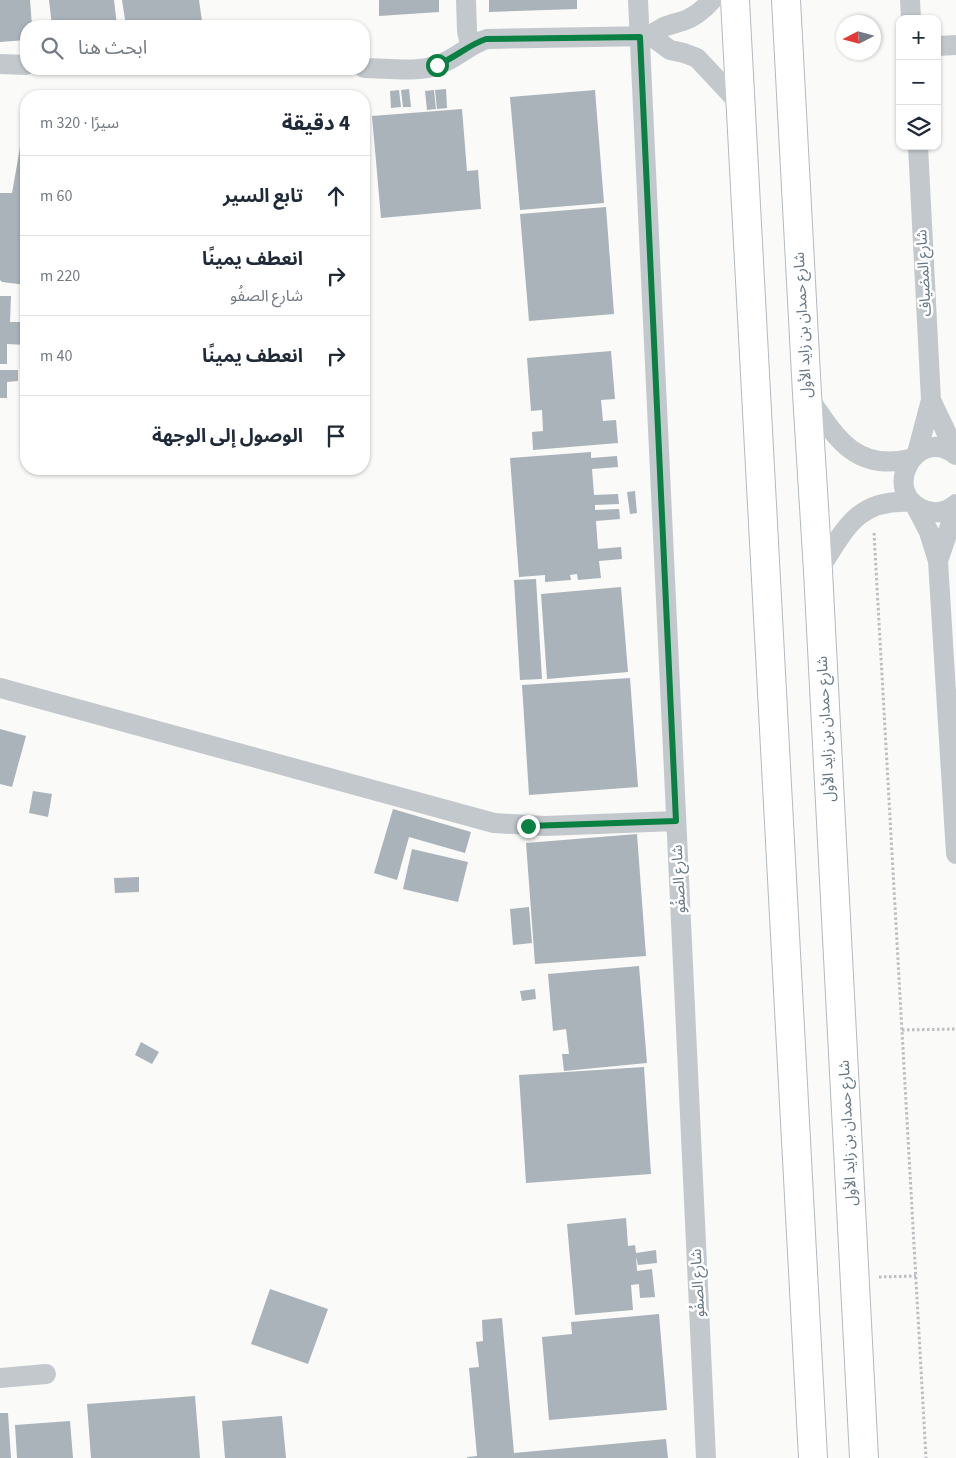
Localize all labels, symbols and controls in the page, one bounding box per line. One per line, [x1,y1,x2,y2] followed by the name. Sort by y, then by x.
[836,15,881,60] north arrow
[896,15,941,150] map controls
[896,15,941,60] button: +
[20,20,370,75] search box
[38,34,66,62] icon: search
[78,35,147,62] text: ابحث هنا
[426,54,449,77] route start
[896,60,941,105] button: −
[896,105,941,150] button: layers
[282,108,350,138] text: 4 دقيقة
[40,112,119,134] text: سيرًا · 320 m
[322,182,350,210] icon: ahead
[223,183,303,210] text: تابع السير
[40,185,72,207] text: 60 m
[911,229,938,317] street label: شارع المضياف
[202,246,303,273] text: انعطف يمينًا
[789,251,818,399] street label: شارع حمدان بن زايد الأول
[322,262,350,290] icon: right
[40,265,80,287] text: 220 m
[230,285,303,307] text: شارع الصفُو
[322,342,350,370] icon: right
[202,343,303,370] text: انعطف يمينًا
[40,345,72,367] text: 40 m
[322,422,350,450] icon: arrive
[152,423,303,450] text: الوصول إلى الوجهة
[812,655,841,803] street label: شارع حمدان بن زايد الأول
[517,815,540,838] route end
[666,844,692,914] street label: شارع الصفُو
[834,1059,863,1207] street label: شارع حمدان بن زايد الأول
[685,1248,711,1318] street label: شارع الصفُو

